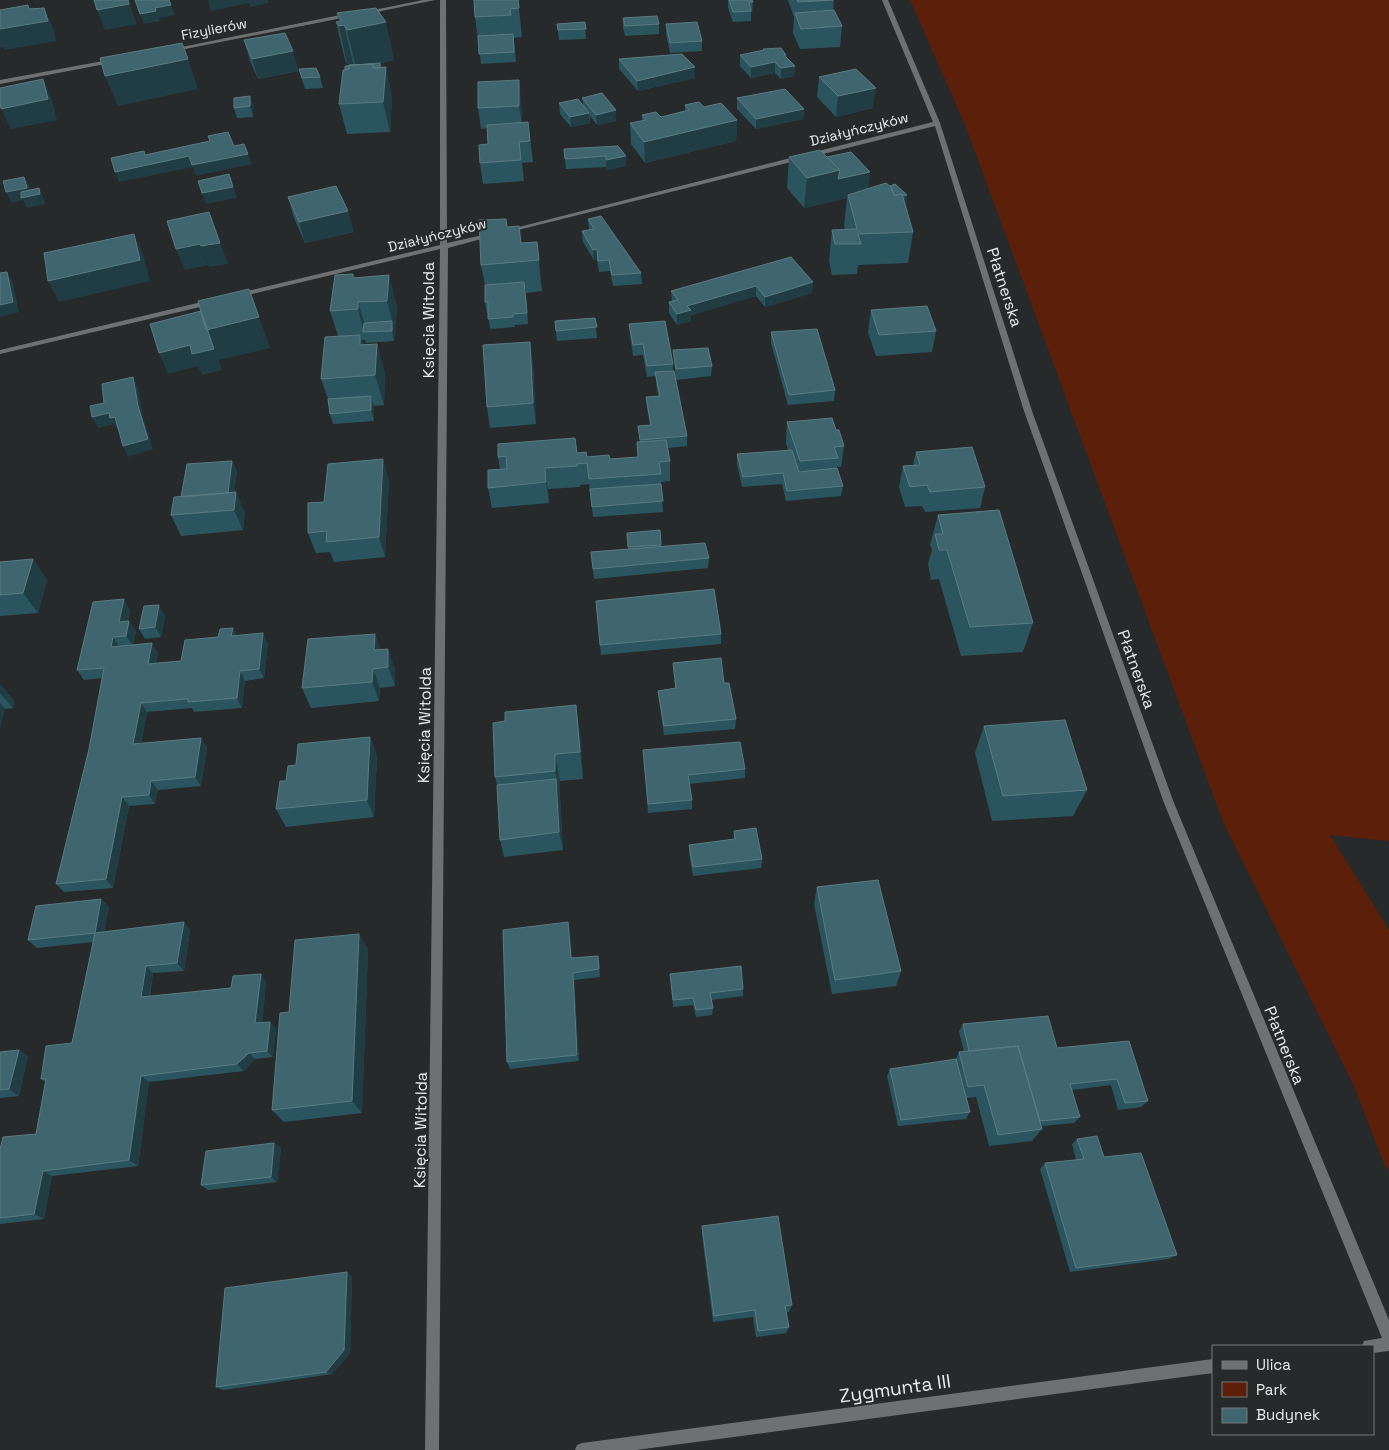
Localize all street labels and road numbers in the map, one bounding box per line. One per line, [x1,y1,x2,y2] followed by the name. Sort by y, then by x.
[180,14,248,44] street label: Fizylierów
[808,108,910,150] street label: Działyńczyków
[386,214,488,256] street label: Działyńczyków
[982,245,1027,330] street label: Płatnerska
[418,262,439,378] street label: Księcia Witolda
[1113,627,1160,712] street label: Płatnerska
[413,667,436,783] street label: Księcia Witolda
[1259,1003,1310,1087] street label: Płatnerska
[409,1072,432,1188] street label: Księcia Witolda
[838,1368,952,1409] street label: Zygmunta III

